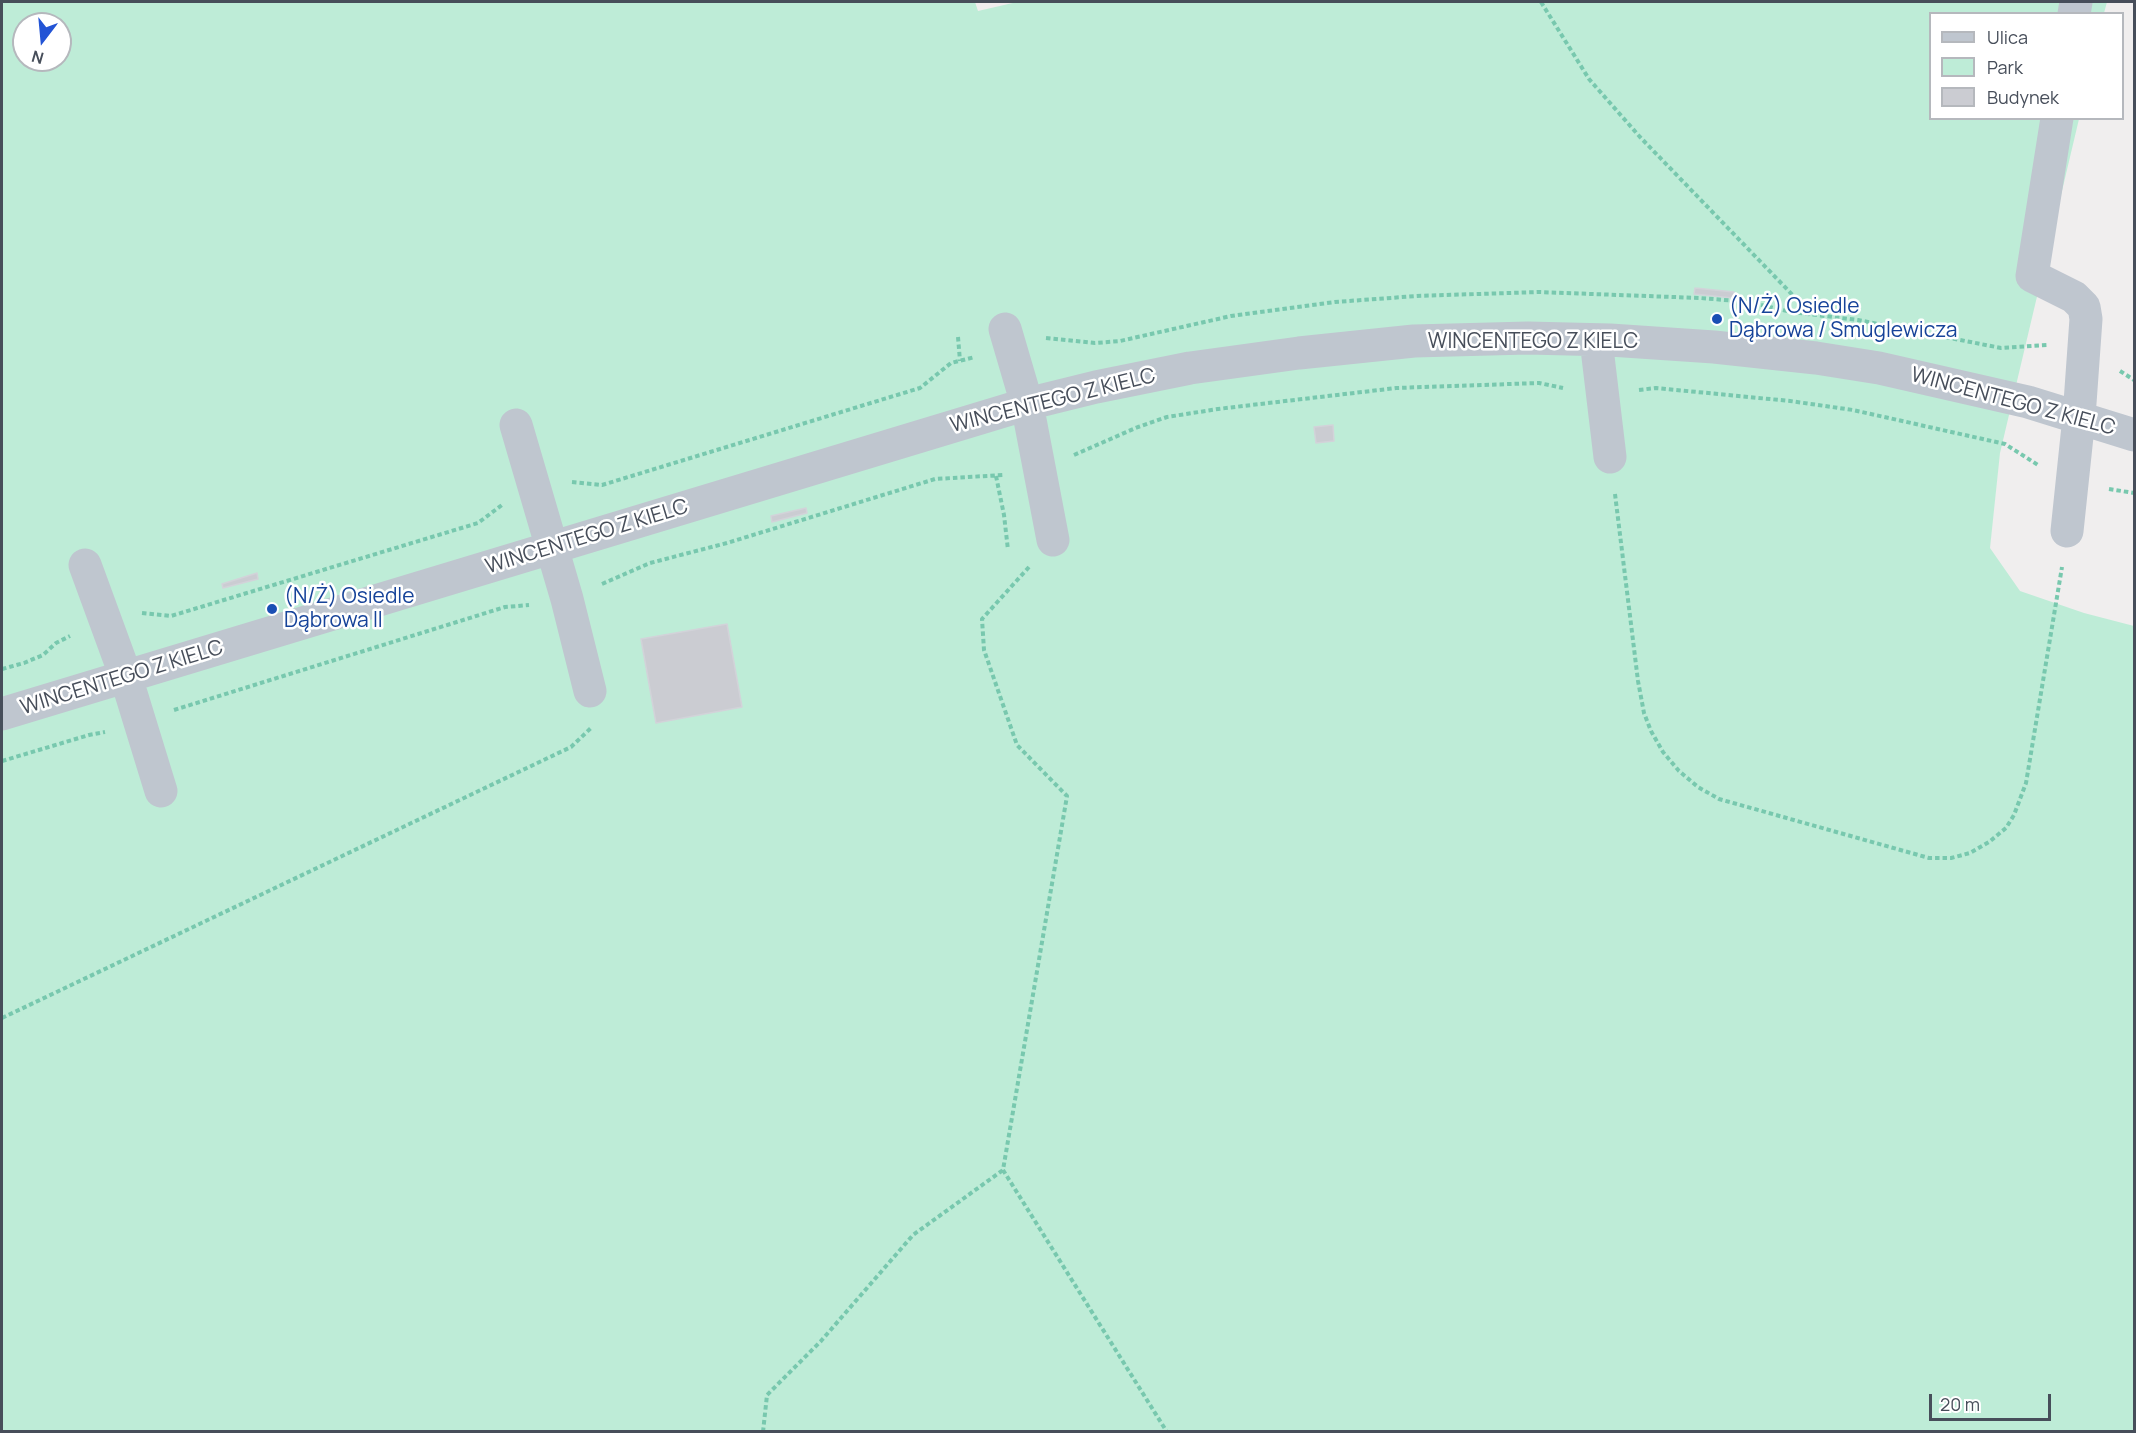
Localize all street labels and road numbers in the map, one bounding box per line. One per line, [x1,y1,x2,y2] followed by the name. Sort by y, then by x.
[1428,329,1638,355] street label: WINCENTEGO Z KIELC
[948,363,1158,439] street label: WINCENTEGO Z KIELC
[1908,363,2118,441] street label: WINCENTEGO Z KIELC
[483,494,691,580] street label: WINCENTEGO Z KIELC
[18,635,226,721] street label: WINCENTEGO Z KIELC

